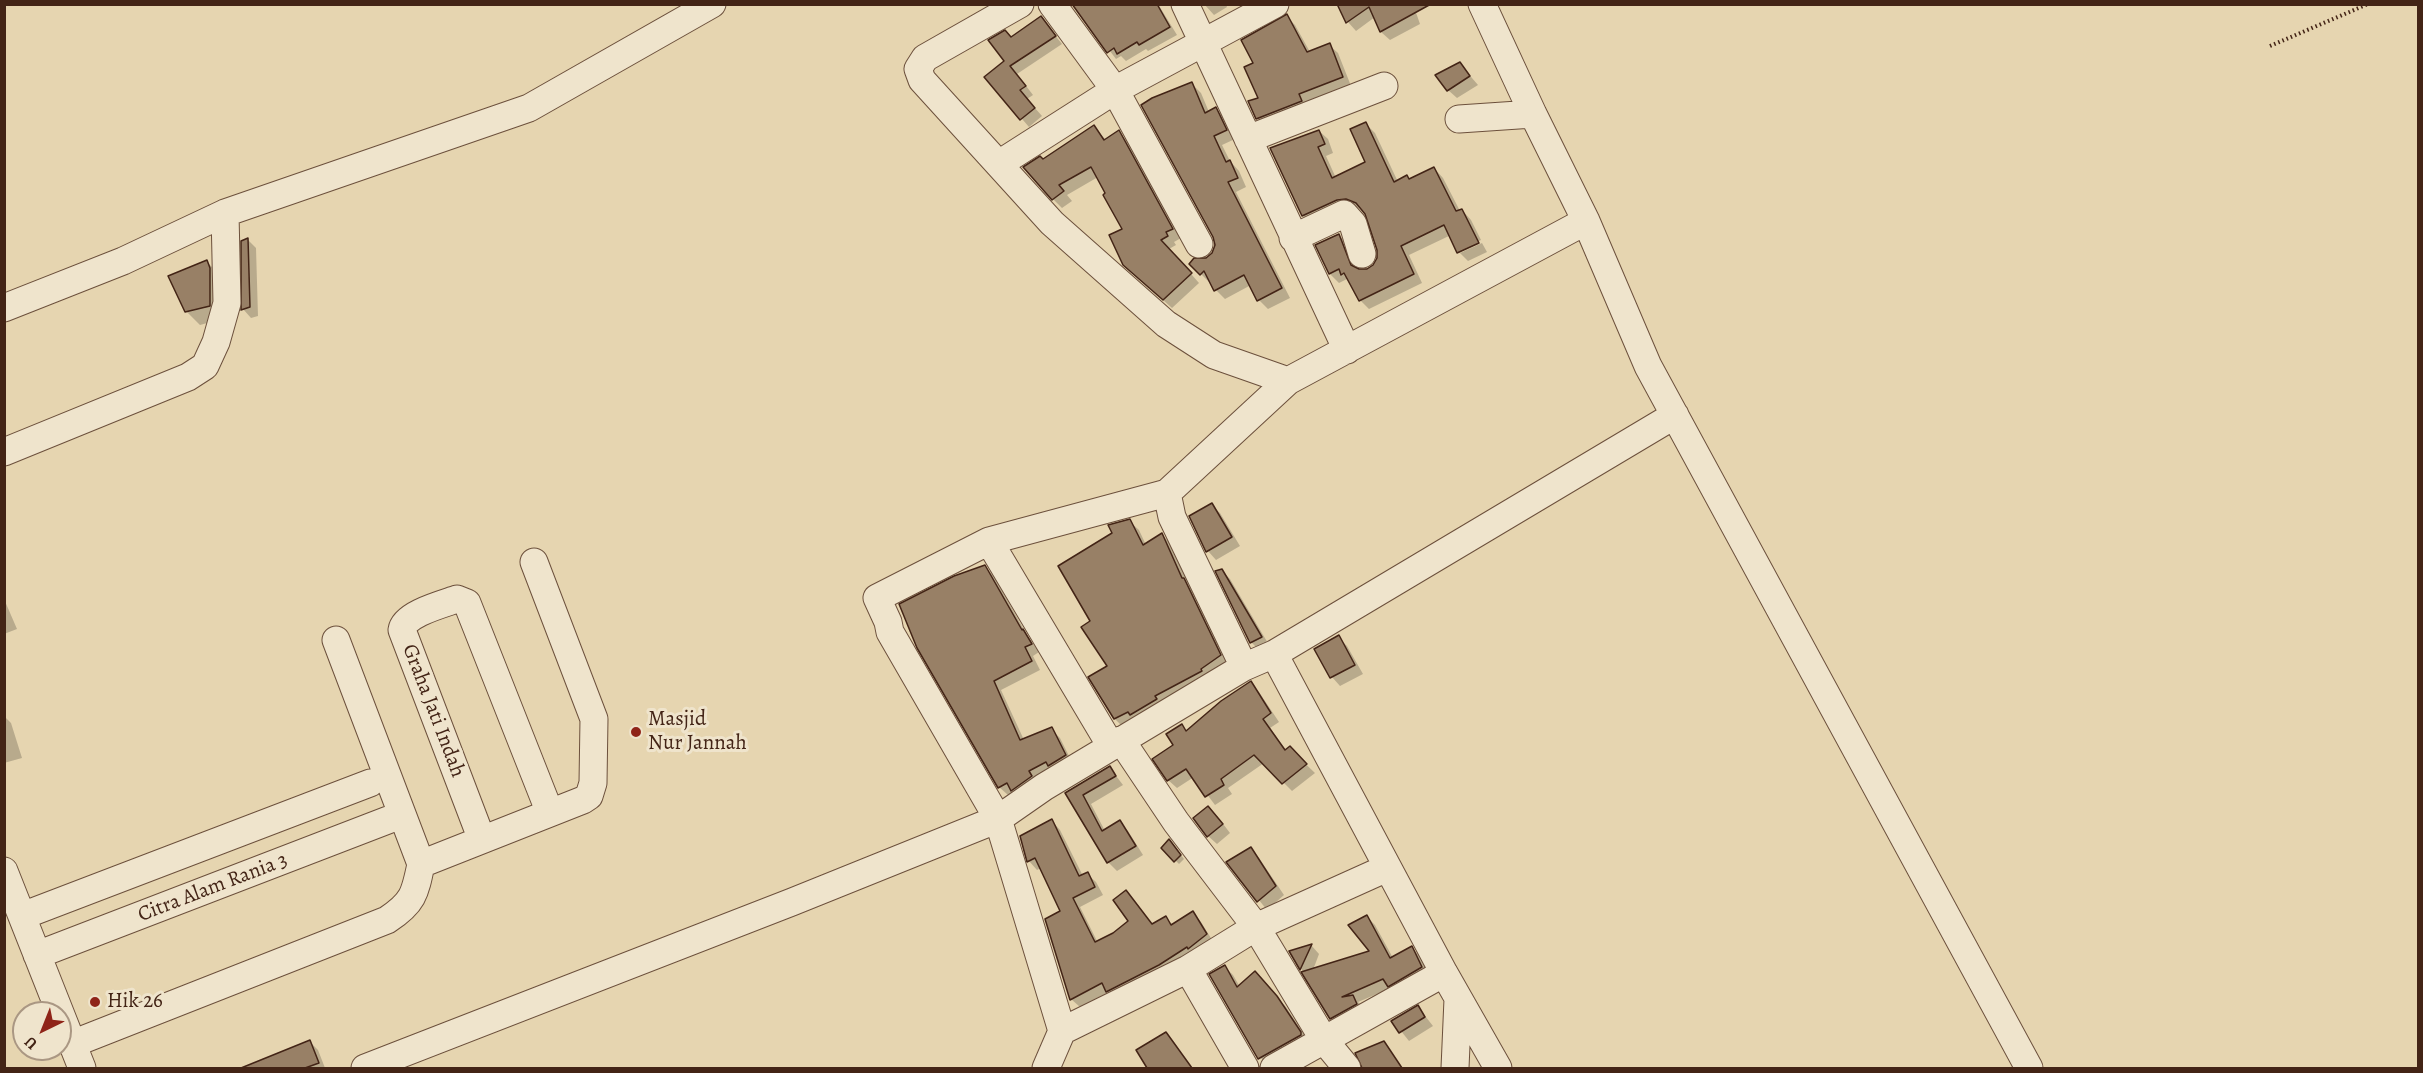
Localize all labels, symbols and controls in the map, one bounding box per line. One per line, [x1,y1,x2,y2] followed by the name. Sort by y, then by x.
[396,641,470,781] street label: Graha Jati Indah
[648,707,747,757] place label: Masjid Nur Jannah
[629,725,643,739] marker: Masjid Nur Jannah
[135,848,291,928] street label: Citra Alam Rania 3
[107,989,163,1015] place label: Hik 26
[88,995,102,1009] marker: Hik 26
[12,1001,72,1061] north arrow
[20,1031,42,1054] text: U

